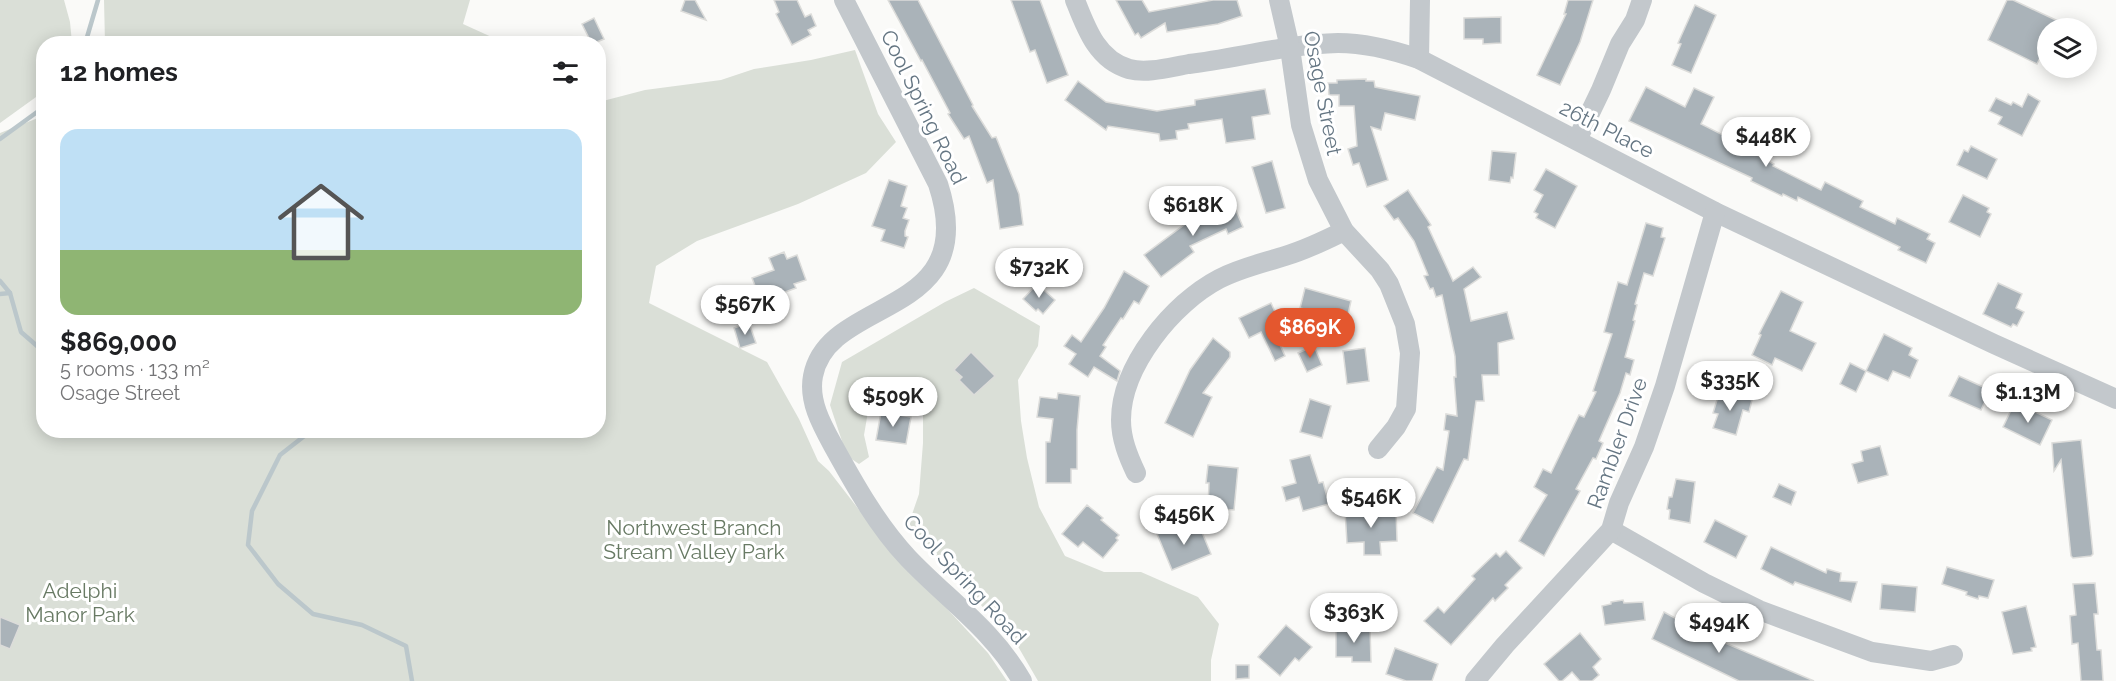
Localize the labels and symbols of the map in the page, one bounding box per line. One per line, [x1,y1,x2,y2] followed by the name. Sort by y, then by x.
[876,26,972,188] street label: Cool Spring Road
[1299,29,1347,157] street label: Osage Street
[1556,95,1658,163] street label: 26th Place
[1724,117,1808,168] pin: $448K
[1151,186,1235,237] pin: $618K
[997,248,1081,299] pin: $732K
[703,285,787,336] pin: $567K
[1268,308,1352,359] pin: $869K
[1688,361,1772,412] pin: $335K
[1979,373,2077,424] pin: $1.13M
[1582,374,1652,512] street label: Rambler Drive
[851,377,935,428] pin: $509K
[1329,478,1413,529] pin: $546K
[1142,495,1226,546] pin: $456K
[898,509,1032,649] street label: Cool Spring Road
[603,515,785,564] park label: Northwest Branch Stream Valley Park
[25,578,135,627] park label: Adelphi Manor Park
[1312,593,1396,644] pin: $363K
[1677,603,1761,654] pin: $494K

